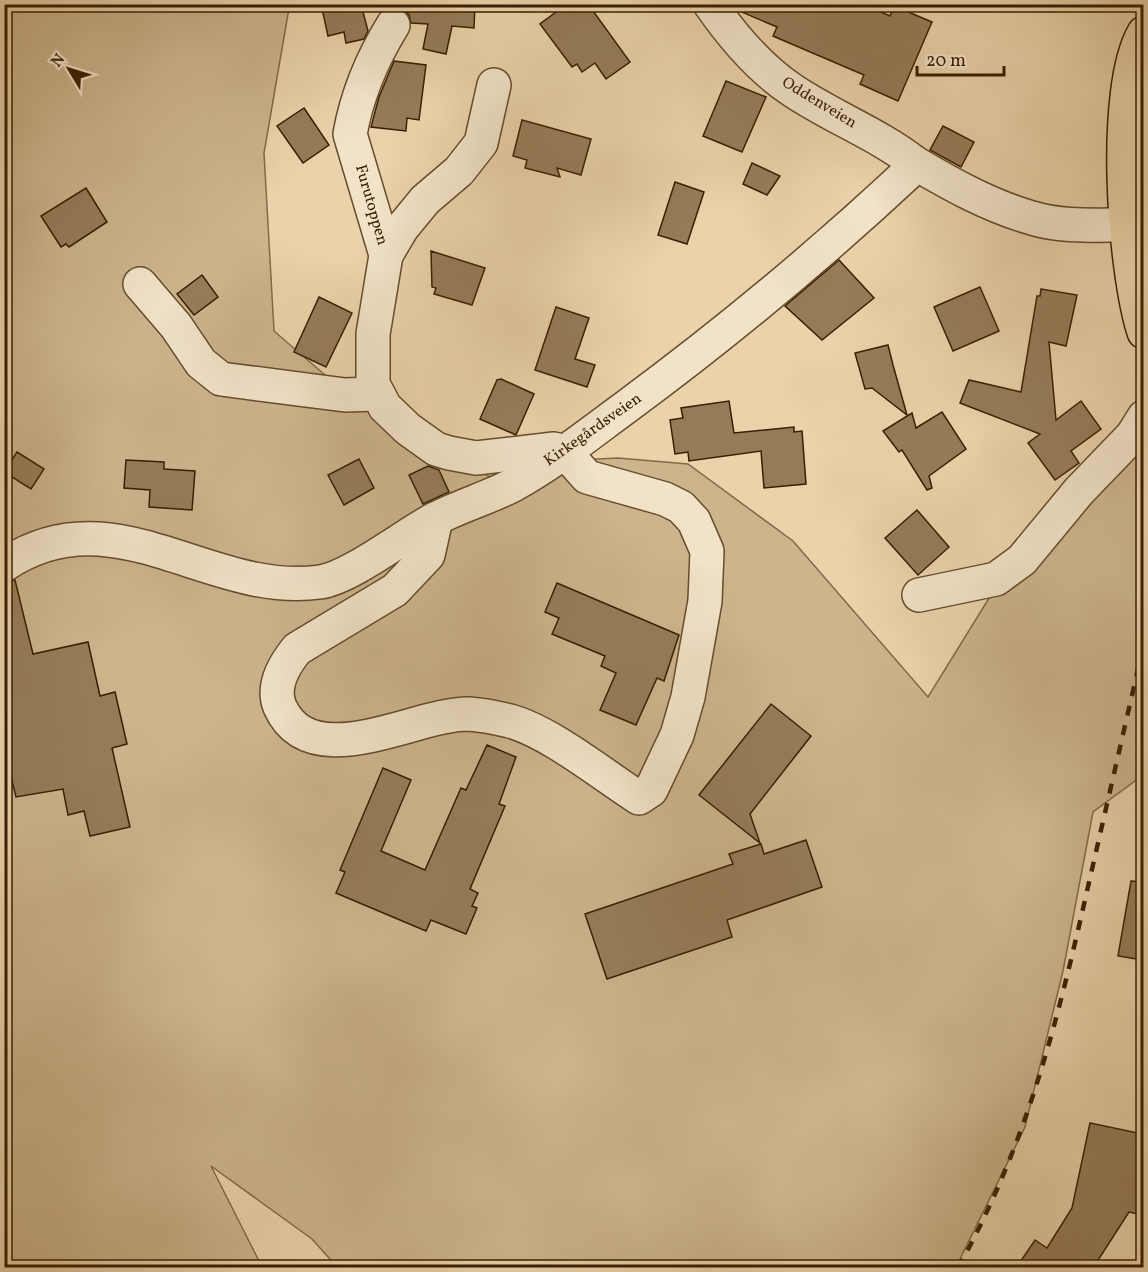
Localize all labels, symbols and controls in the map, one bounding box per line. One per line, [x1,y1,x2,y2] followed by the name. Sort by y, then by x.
[39,39,99,99] north arrow
[917,39,1004,77] scale bar
[47,49,71,72] text: N
[926,49,966,74] text: 20 m
[777,72,861,134] street label: Oddenveien
[349,162,393,248] street label: Furutoppen
[540,388,646,472] street label: Kirkegårdsveien

